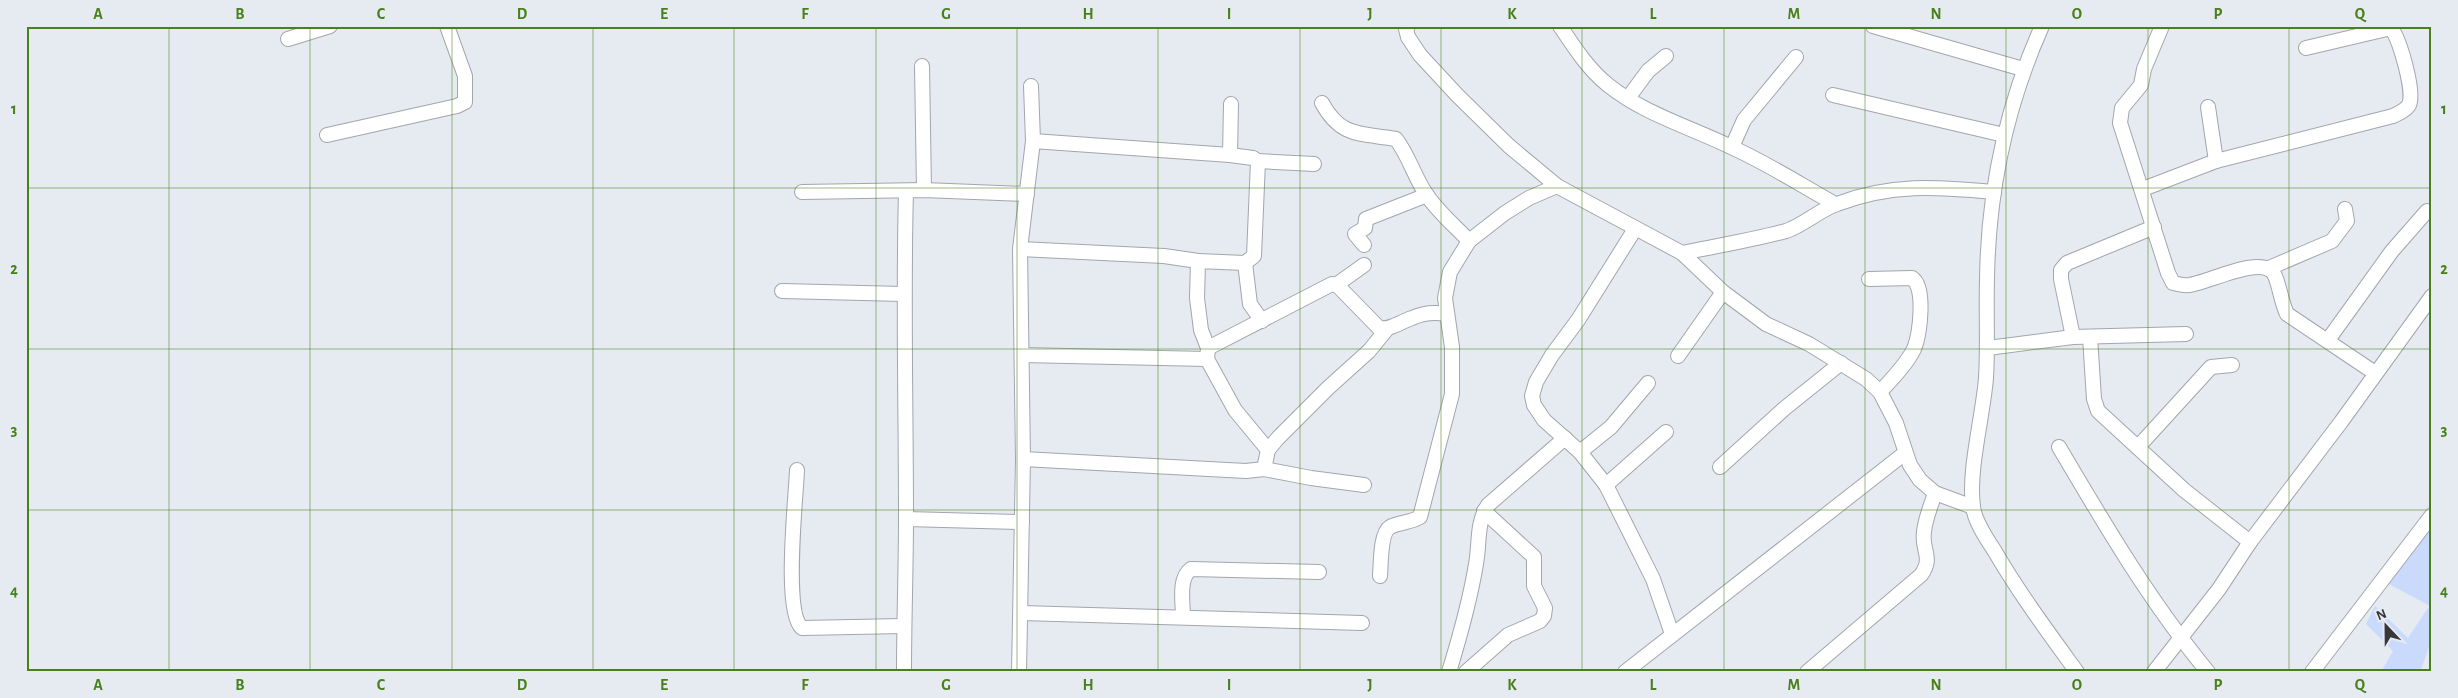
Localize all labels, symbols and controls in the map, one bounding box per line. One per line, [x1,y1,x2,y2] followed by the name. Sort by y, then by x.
[93,6,103,22] text: A
[235,6,245,22] text: B
[377,6,386,22] text: C
[517,6,528,22] text: D
[660,6,668,22] text: E
[801,6,809,22] text: F
[941,6,951,22] text: G
[1082,6,1094,22] text: H
[1227,6,1231,22] text: I
[1367,6,1373,22] text: J
[1507,6,1517,22] text: K
[1650,6,1657,22] text: L
[1788,6,1800,22] text: M
[1930,6,1942,22] text: N
[2072,6,2082,22] text: O
[2214,6,2223,22] text: P
[2355,6,2367,23] text: Q
[11,101,17,117] text: 1
[2441,101,2447,117] text: 1
[10,261,18,277] text: 2
[2440,261,2448,277] text: 2
[11,422,18,438] text: 3
[2441,422,2448,438] text: 3
[10,583,18,599] text: 4
[2440,583,2448,599] text: 4
[2360,600,2410,650] north arrow
[2374,607,2389,623] text: N
[93,677,103,693] text: A
[235,677,245,693] text: B
[377,677,386,693] text: C
[517,677,528,693] text: D
[660,677,668,693] text: E
[801,677,809,693] text: F
[941,677,951,693] text: G
[1082,677,1094,693] text: H
[1227,677,1231,693] text: I
[1367,677,1373,693] text: J
[1507,677,1517,693] text: K
[1650,677,1657,693] text: L
[1788,677,1800,693] text: M
[1930,677,1942,693] text: N
[2072,677,2082,693] text: O
[2214,677,2223,693] text: P
[2355,677,2367,694] text: Q

